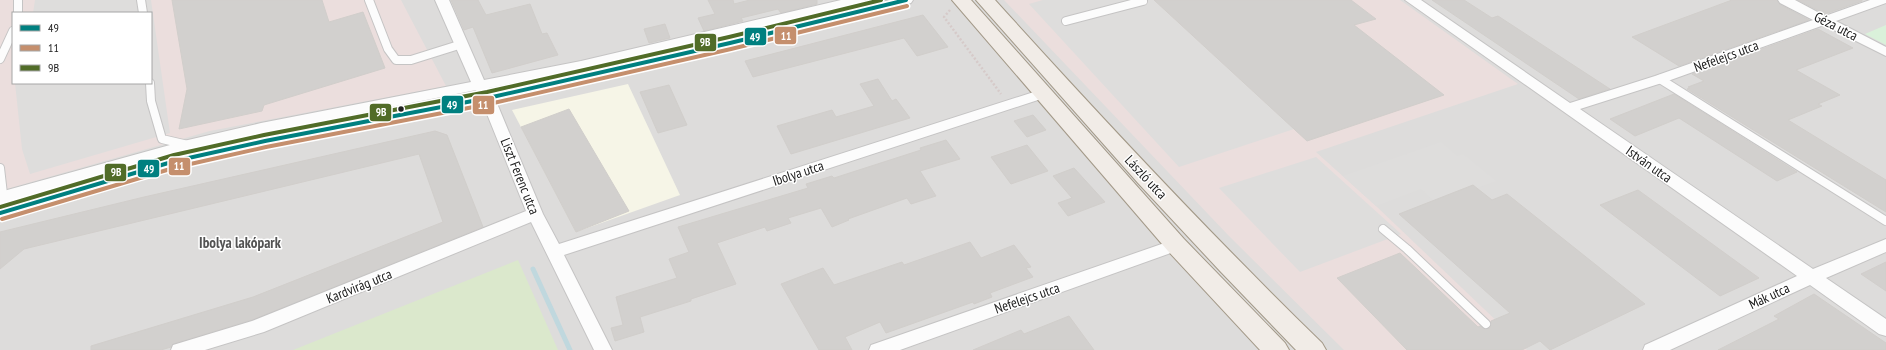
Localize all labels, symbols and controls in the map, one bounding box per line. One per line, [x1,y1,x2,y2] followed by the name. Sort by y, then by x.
[1811,7,1861,45] street label: Géza utca
[12,12,152,84] legend
[48,20,59,35] text: 49
[774,26,797,45] line badge: 11
[744,27,767,46] line badge: 49
[781,29,791,43] text: 11
[750,30,760,44] text: 49
[694,33,717,52] line badge: 9B
[700,35,711,49] text: 9B
[1691,36,1761,76] street label: Nefelejcs utca
[48,40,59,55] text: 11
[48,60,59,75] text: 9B
[441,95,464,114] line badge: 49
[472,95,495,115] line badge: 11
[447,98,457,112] text: 49
[478,98,488,112] text: 11
[369,103,392,122] line badge: 9B
[396,104,406,114] unlabelled marker
[376,105,387,119] text: 9B
[497,135,543,217] street label: Liszt Ferenc utca
[1622,142,1676,186] street label: István utca
[1121,151,1171,203] street label: László utca
[770,156,826,190] street label: Ibolya utca
[168,157,191,176] line badge: 11
[137,159,160,178] line badge: 49
[174,159,184,173] text: 11
[144,162,154,176] text: 49
[104,163,127,182] line badge: 9B
[111,165,122,179] text: 9B
[199,233,282,252] district label: Ibolya lakópark
[323,265,395,307] street label: Kardvirág utca
[992,278,1062,318] street label: Nefelejcs utca
[1746,279,1792,313] street label: Mák utca

